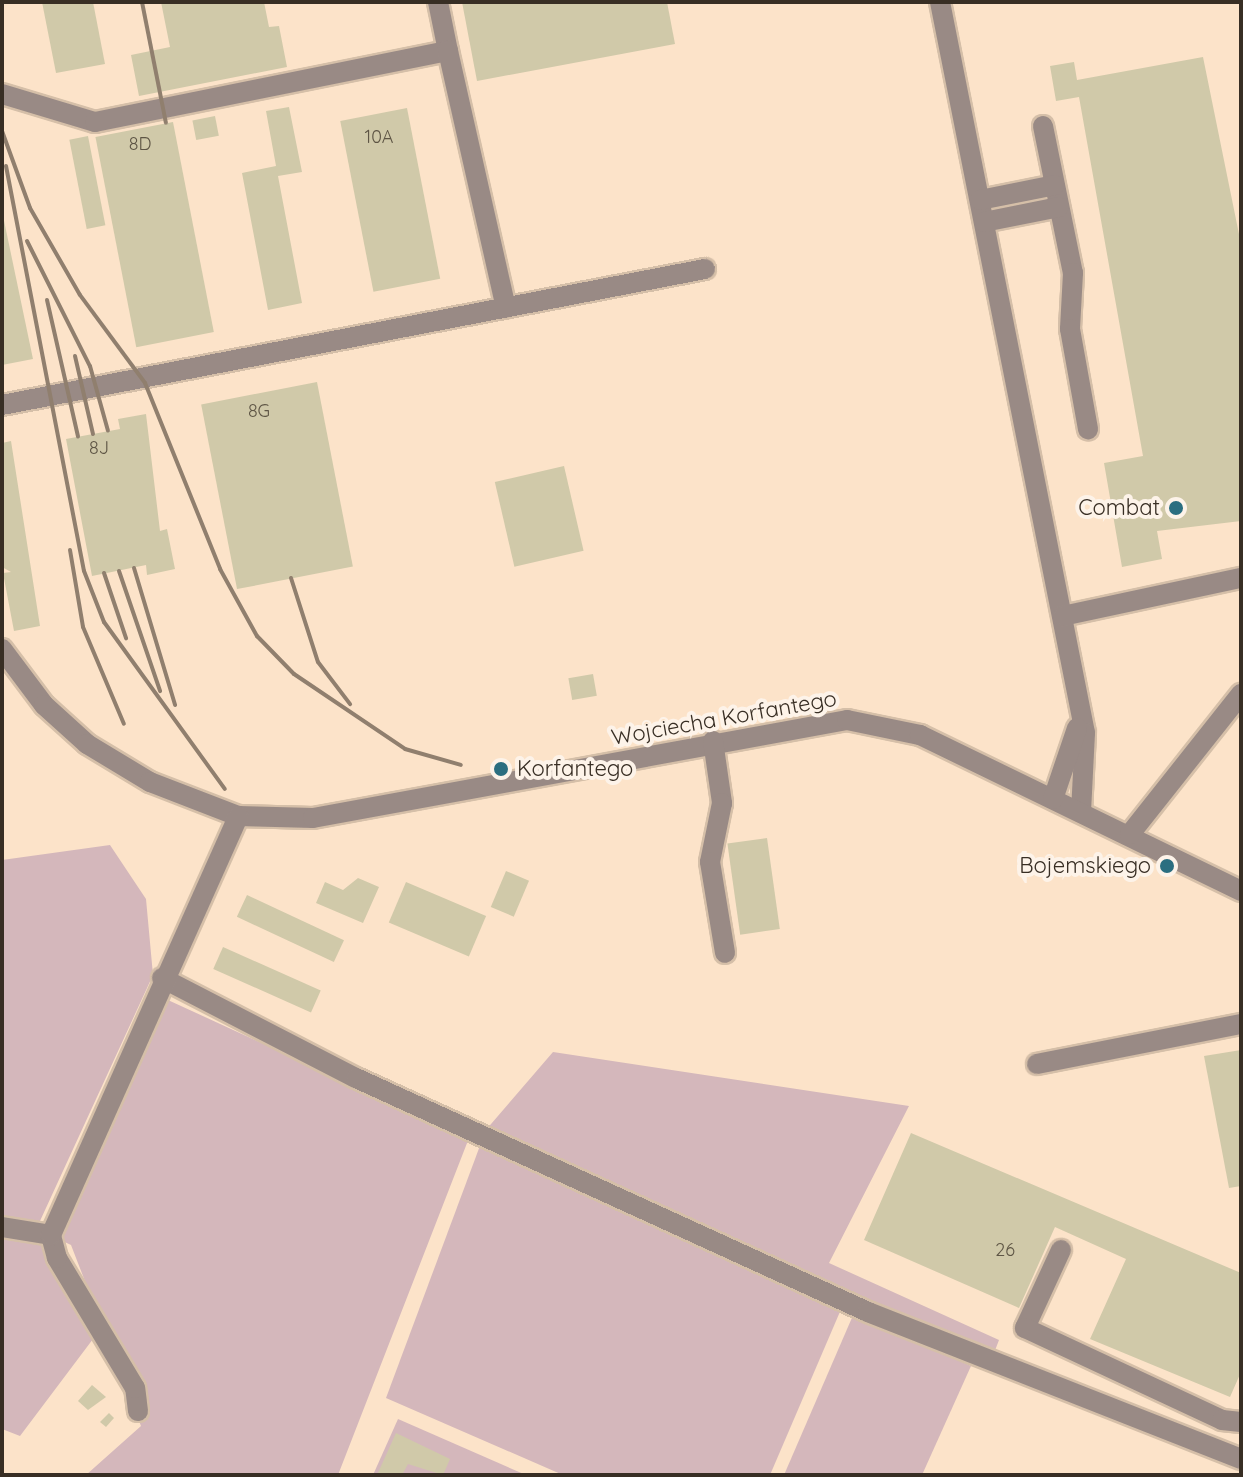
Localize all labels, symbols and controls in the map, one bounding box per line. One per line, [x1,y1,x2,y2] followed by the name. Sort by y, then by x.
[365,126,393,148] house number: 10A
[129,133,151,155] house number: 8D
[248,400,270,422] house number: 8G
[89,437,109,459] house number: 8J
[1078,495,1160,521] place label: Combat
[1167,499,1185,517] marker: Combat
[609,685,839,751] street label: Wojciecha Korfantego
[517,756,633,782] place label: Korfantego
[492,760,510,778] marker: Korfantego
[1019,853,1151,879] place label: Bojemskiego
[1158,857,1176,875] marker: Bojemskiego
[995,1239,1015,1261] house number: 26

